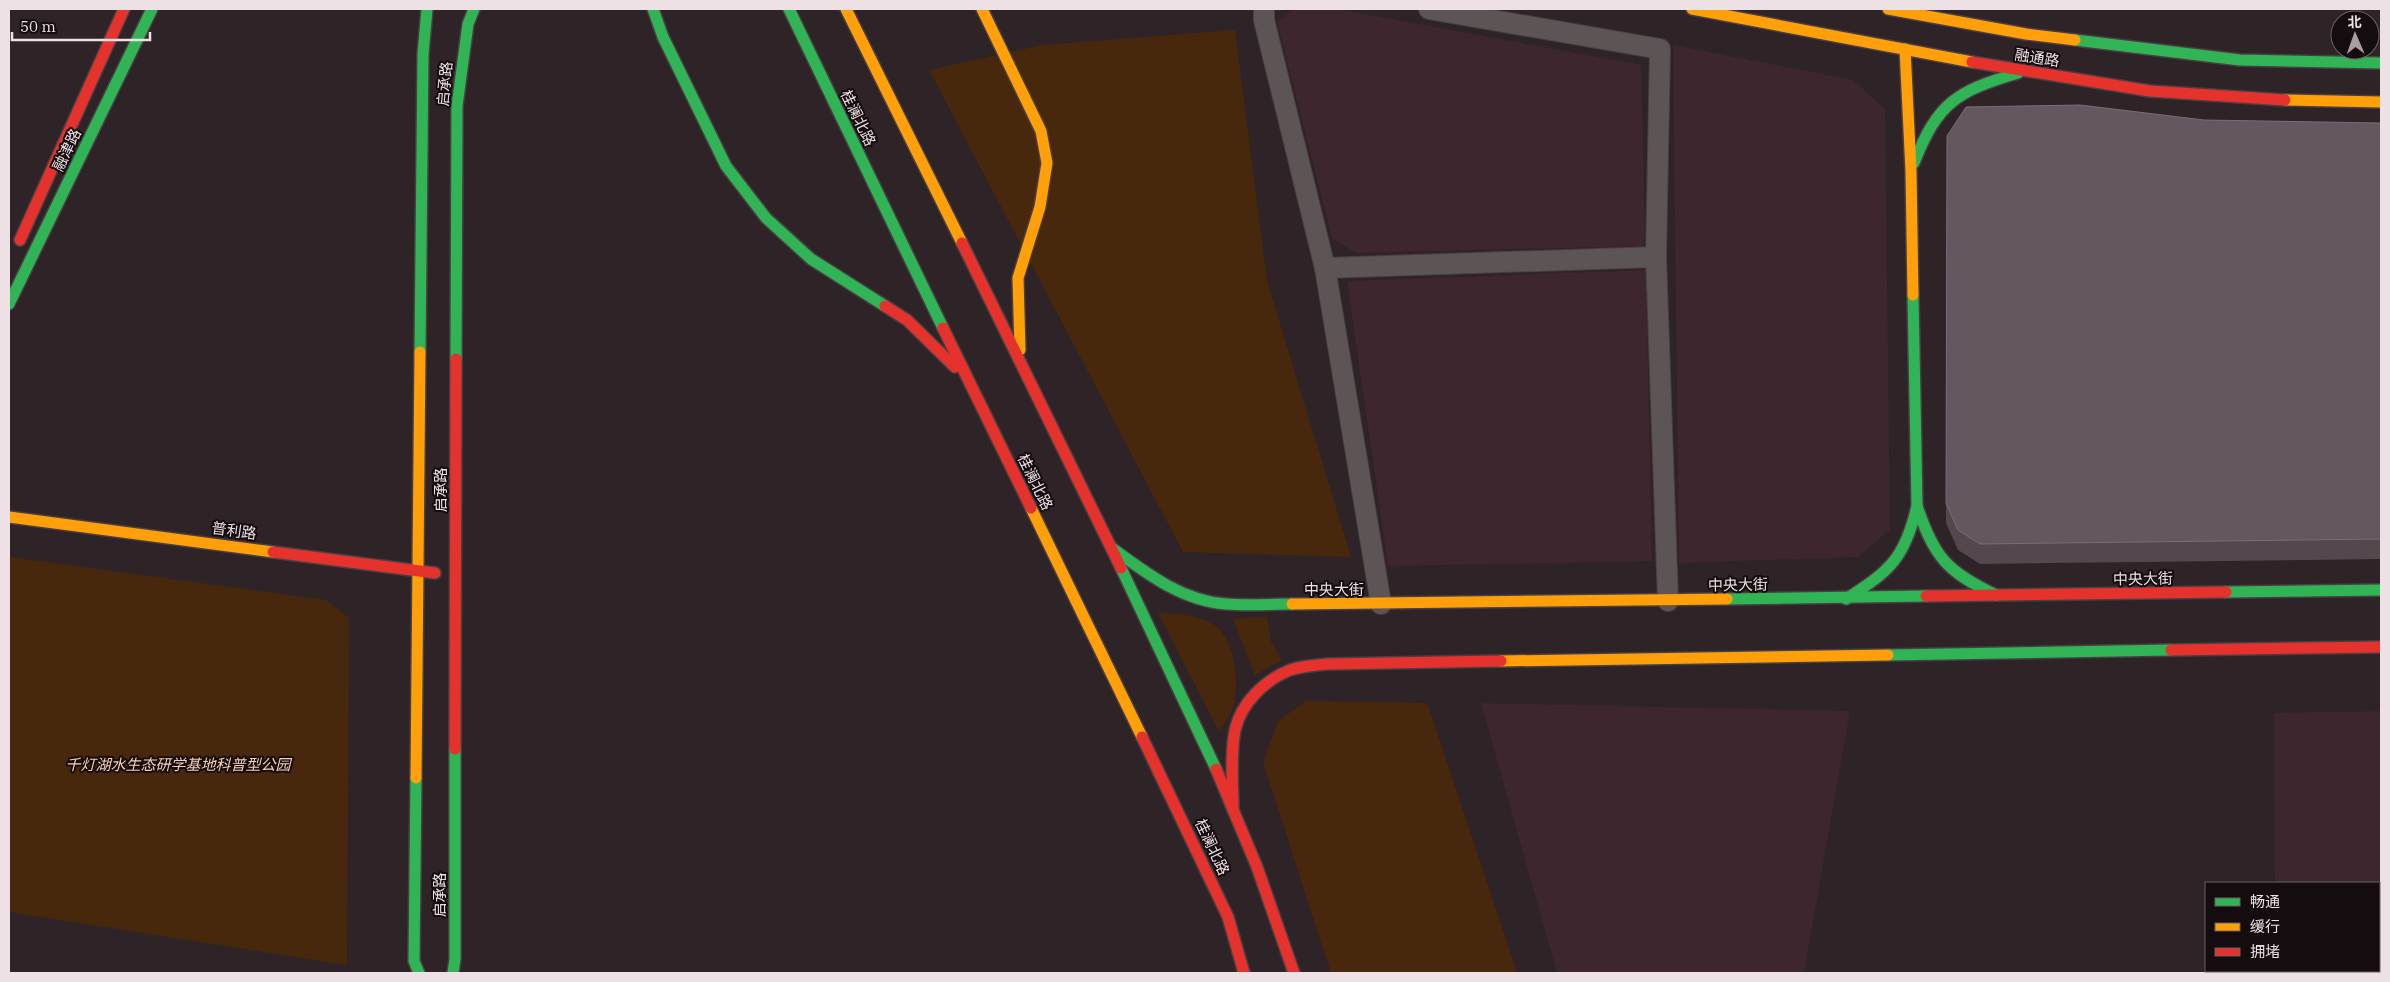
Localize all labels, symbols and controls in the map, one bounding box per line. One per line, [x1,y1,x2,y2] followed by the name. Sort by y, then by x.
[12,10,150,42] scale bar
[2330,10,2380,60] north arrow
[2347,13,2362,31] text: 北
[20,17,56,36] text: 50 m
[2013,45,2061,70] street label: 融通路
[433,61,456,107] street label: 启承路
[837,87,880,149] street label: 桂澜北路
[48,125,85,174] street label: 融津路
[1014,451,1057,513] street label: 桂澜北路
[431,467,450,513] street label: 启承路
[210,518,258,543] street label: 普利路
[2113,568,2173,589] street label: 中央大街
[1708,574,1768,595] street label: 中央大街
[1304,580,1364,599] street label: 中央大街
[65,755,292,774] park label: 千灯湖水生态研学基地科普型公园
[1191,816,1234,878] street label: 桂澜北路
[430,872,449,918] street label: 启承路
[2205,882,2380,972] legend
[2250,892,2280,911] text: 畅通
[2250,917,2280,936] text: 缓行
[2250,942,2280,961] text: 拥堵

